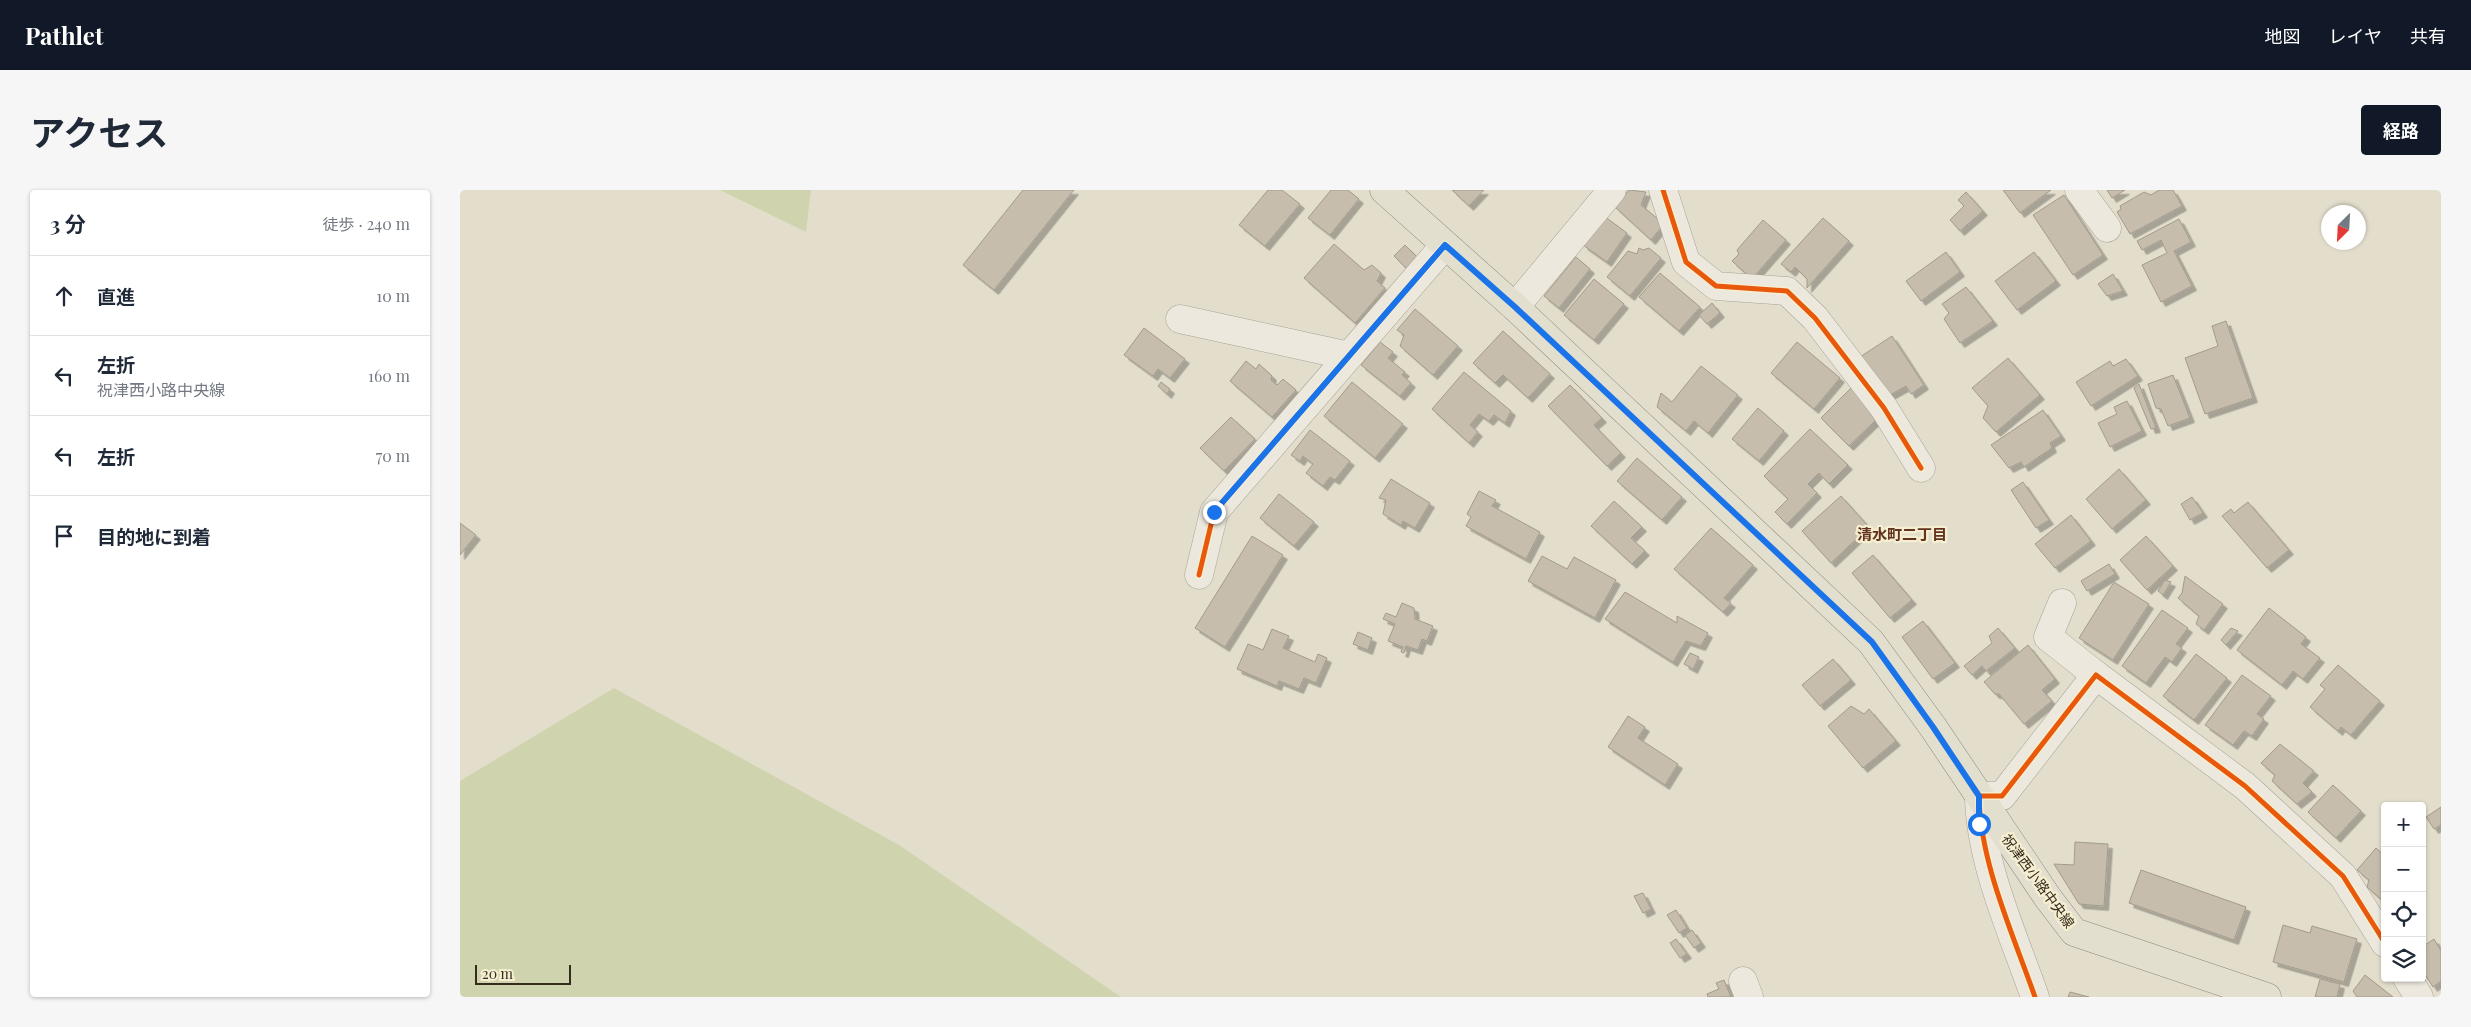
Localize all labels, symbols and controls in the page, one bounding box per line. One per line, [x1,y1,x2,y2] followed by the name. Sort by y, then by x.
[25,19,103,51] text: Pathlet
[2265,24,2301,48] text: 地図
[2329,24,2382,48] text: レイヤ
[2410,24,2446,48] text: 共有
[2361,105,2441,155] button: 経路
[30,108,168,155] text: アクセス
[2321,205,2366,250] north arrow
[50,209,86,237] text: 3 分
[322,213,410,234] text: 徒歩 · 240 m
[50,282,78,310] icon: ahead
[97,283,135,309] text: 直進
[376,285,410,306] text: 10 m
[97,351,135,377] text: 左折
[50,362,78,390] icon: left
[368,365,410,386] text: 160 m
[97,379,225,400] text: 祝津西小路中央線
[50,442,78,470] icon: left
[97,443,135,469] text: 左折
[376,445,410,466] text: 70 m
[1203,501,1226,524] route end
[50,522,78,550] icon: arrive
[97,523,211,549] text: 目的地に到着
[1857,524,1947,544] district label: 清水町二丁目
[2381,802,2426,982] map controls
[2381,802,2426,847] button: +
[1968,813,1991,836] route start
[1998,830,2079,932] street label: 祝津西小路中央線
[2381,847,2426,892] button: −
[2381,892,2426,937] button: locate
[2381,937,2426,982] button: layers
[475,962,571,985] scale bar
[482,964,513,983] text: 20 m

